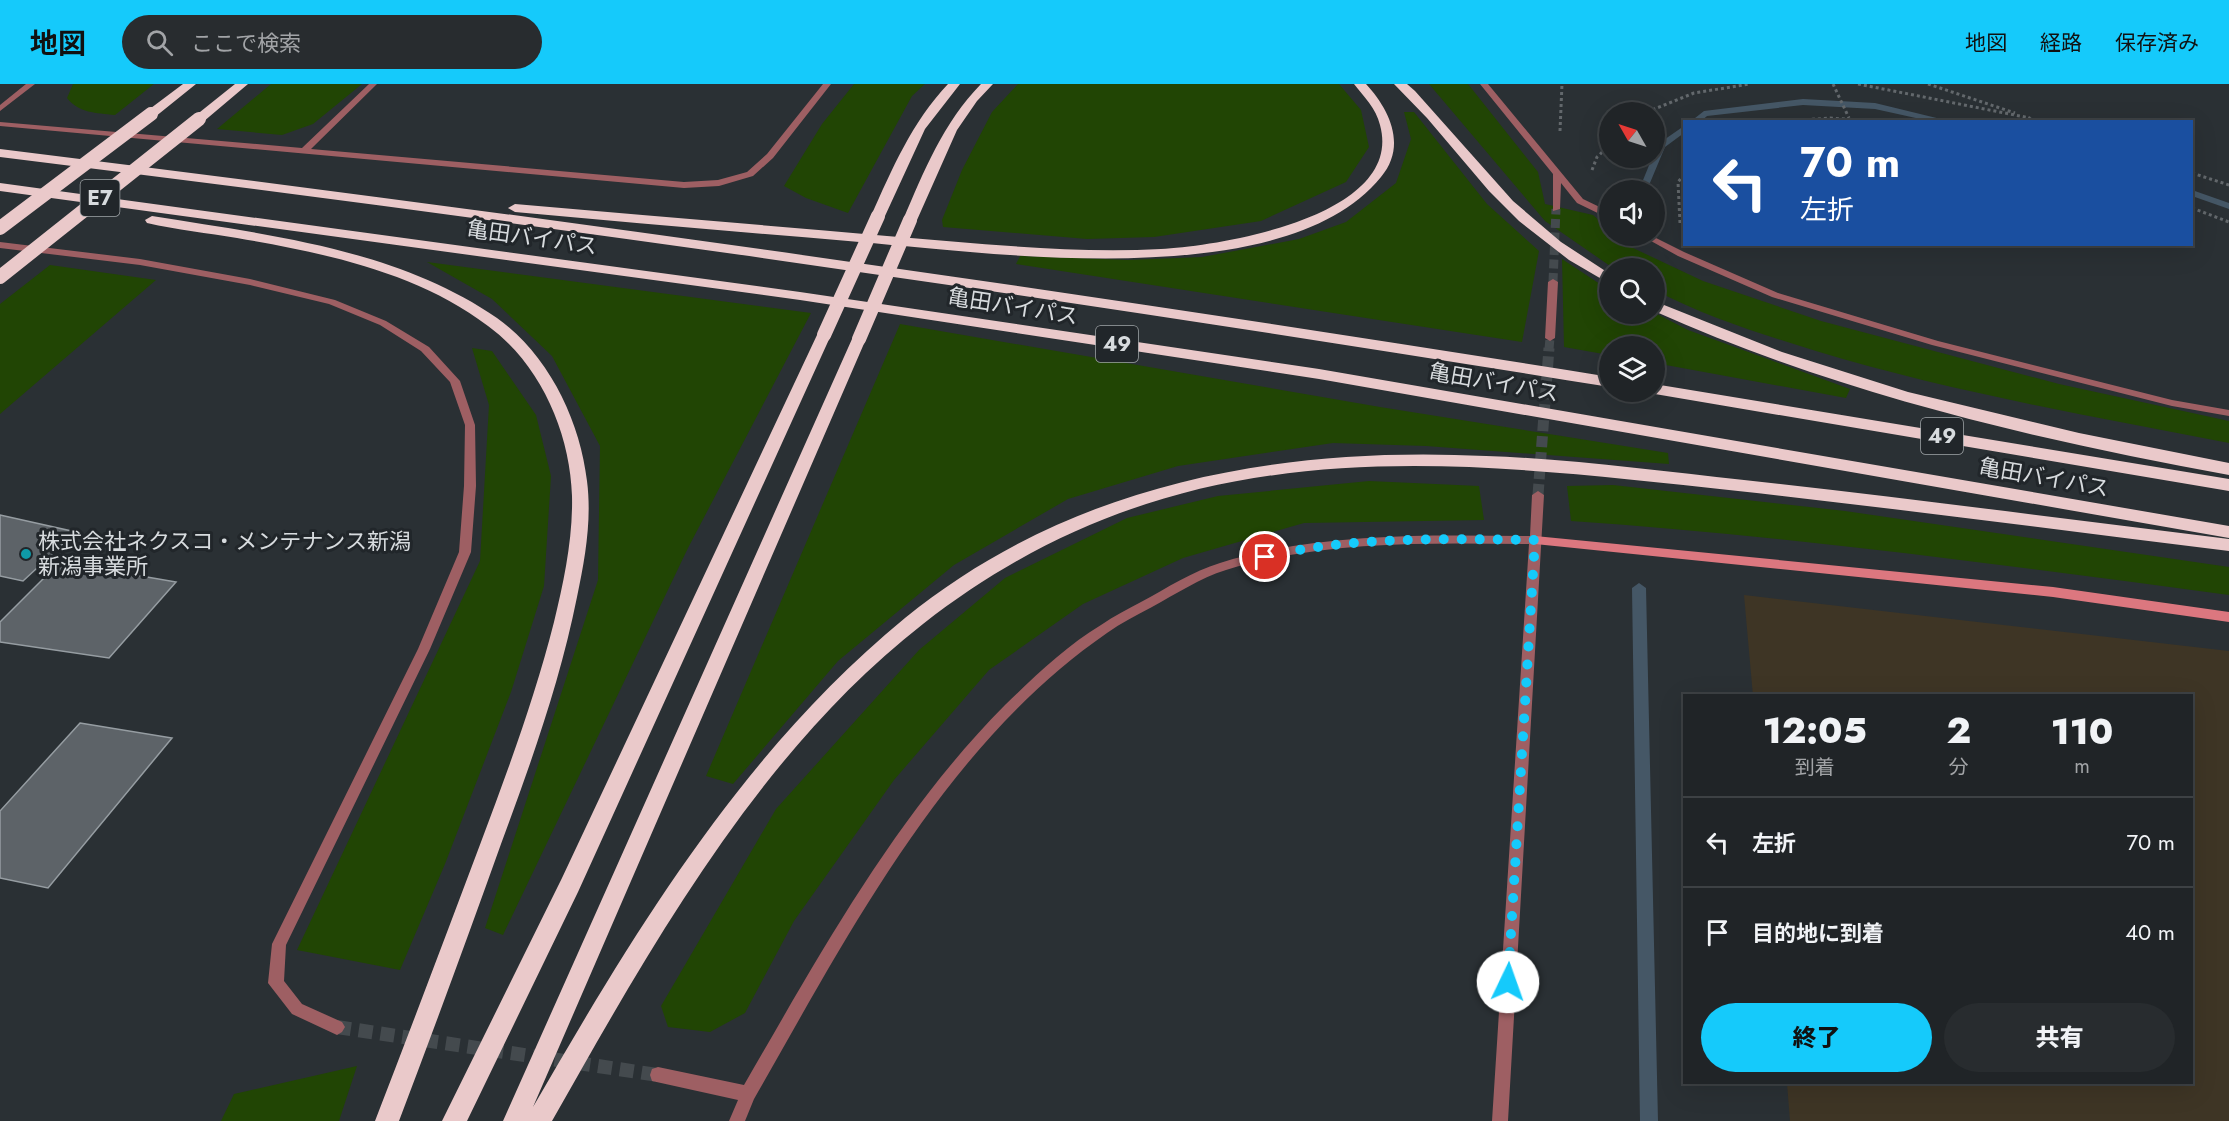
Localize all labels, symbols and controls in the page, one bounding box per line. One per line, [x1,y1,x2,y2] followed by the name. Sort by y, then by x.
[122,15,542,69] search box
[30,23,86,64] text: 地図
[143,26,176,59] icon: search
[191,27,301,59] text: ここで検索
[1965,28,2007,58] text: 地図
[2040,28,2082,58] text: 経路
[2115,28,2199,58] text: 保存済み
[1599,102,1665,168] north arrow
[1599,102,1665,402] map controls
[1800,132,1900,193] text: 70 m
[1701,144,1779,222] icon: left
[80,180,120,216] road number: E7
[1599,180,1665,246] button: sound
[1800,190,1854,229] text: 左折
[465,212,599,262] street label: 亀田バイパス
[1599,258,1665,324] button: search
[946,280,1080,332] street label: 亀田バイパス
[1096,326,1138,362] road number: 49
[1599,336,1665,402] button: layers
[1426,355,1562,409] street label: 亀田バイパス
[1921,418,1963,454] road number: 49
[1976,450,2112,504] street label: 亀田バイパス
[38,525,411,582] place label: 株式会社ネクスコ・メンテナンス新潟 新潟事業所
[1239,531,1290,582] pin
[1248,540,1281,573] icon: arrive
[19,547,33,561] marker: 株式会社ネクスコ・メンテナンス新潟 新潟事業所
[1763,704,1867,756] text: 12:05
[1946,704,1971,756] text: 2
[2051,705,2113,757] text: 110
[2074,752,2090,781] text: m
[1795,753,1835,782] text: 到着
[1949,753,1969,782] text: 分
[1701,826,1734,859] icon: left
[2126,826,2175,858] text: 70 m
[1752,827,1796,859] text: 左折
[1701,916,1734,949] icon: arrive
[2125,916,2175,948] text: 40 m
[1752,917,1884,949] text: 目的地に到着
[1476,950,1540,1014] position arrow
[1701,1003,1932,1072] button: 終了
[1944,1003,2175,1072] button: 共有

